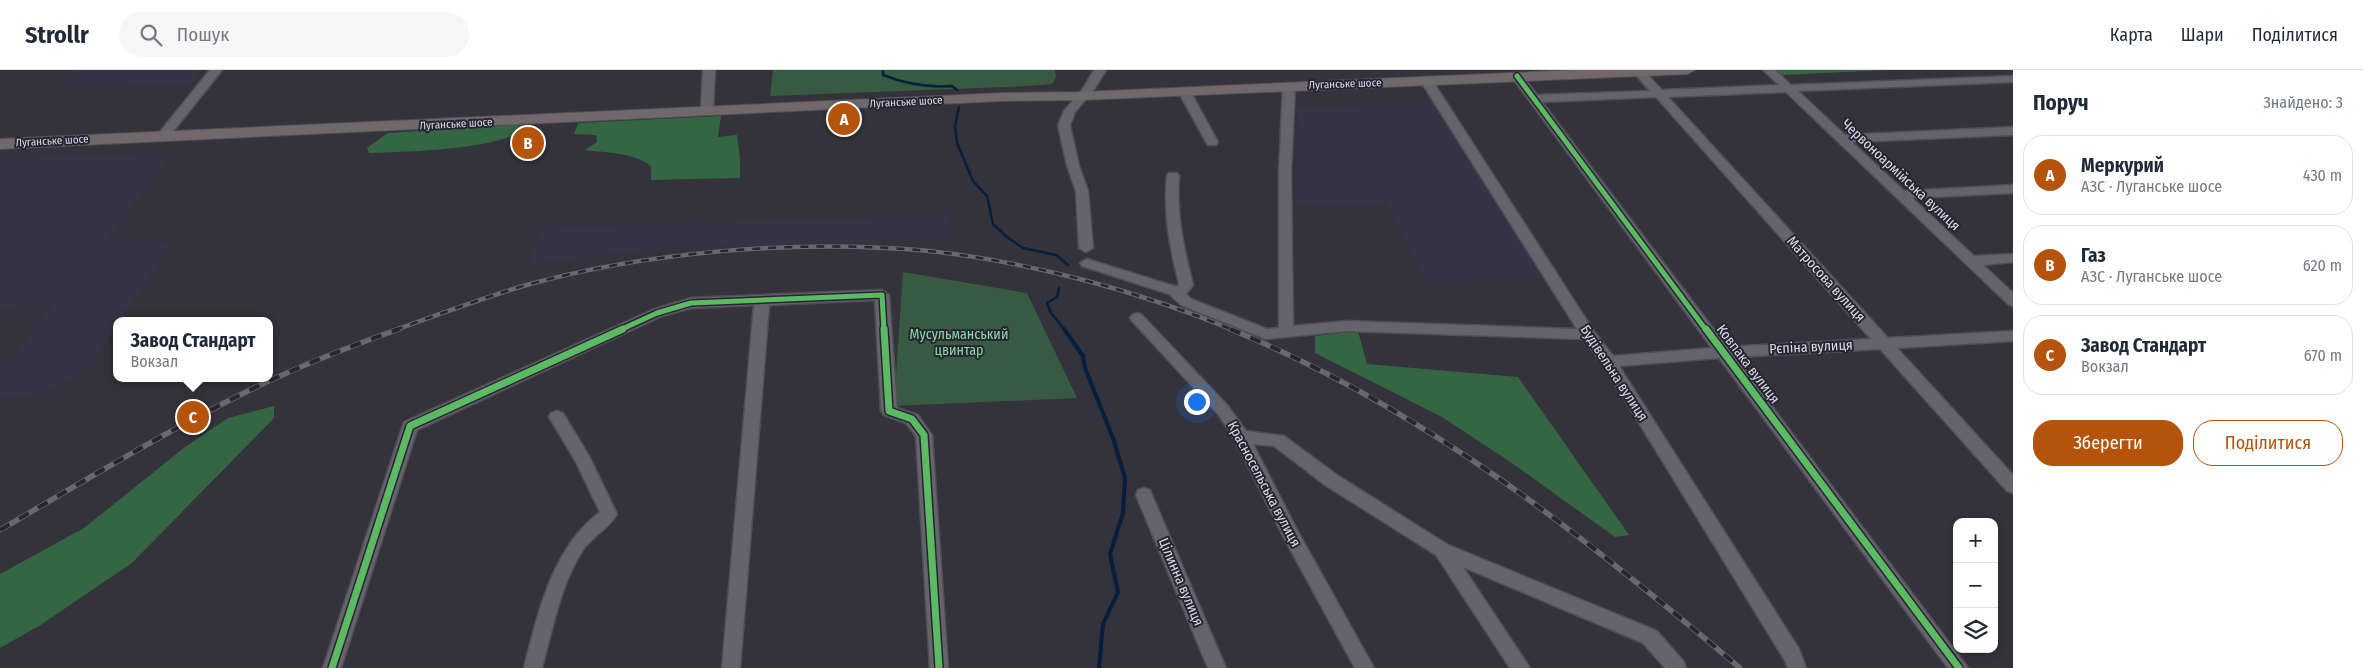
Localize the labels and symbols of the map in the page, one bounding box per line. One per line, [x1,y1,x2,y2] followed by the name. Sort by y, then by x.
[1308,76,1382,92] street label: Луганське шосе
[869,94,943,110] street label: Луганське шосе
[828,100,860,138] pin: A
[419,116,493,132] street label: Луганське шосе
[1838,116,1964,234] street label: Червоноармійська вулиця
[512,124,544,162] pin: B
[15,133,89,149] street label: Луганське шосе
[1783,233,1869,325] street label: Матросова вулиця
[1713,321,1783,407] street label: Ковпака вулиця
[1577,322,1651,424] street label: Будівельна вулиця
[910,326,1008,359] park label: Мусульманський цвинтар
[1769,336,1853,358] street label: Рєпіна вулиця
[1184,389,1210,415] your location
[177,398,209,436] pin: C
[1224,418,1304,550] street label: Красносельська вулиця
[1155,536,1207,628] street label: Цілинна вулиця

